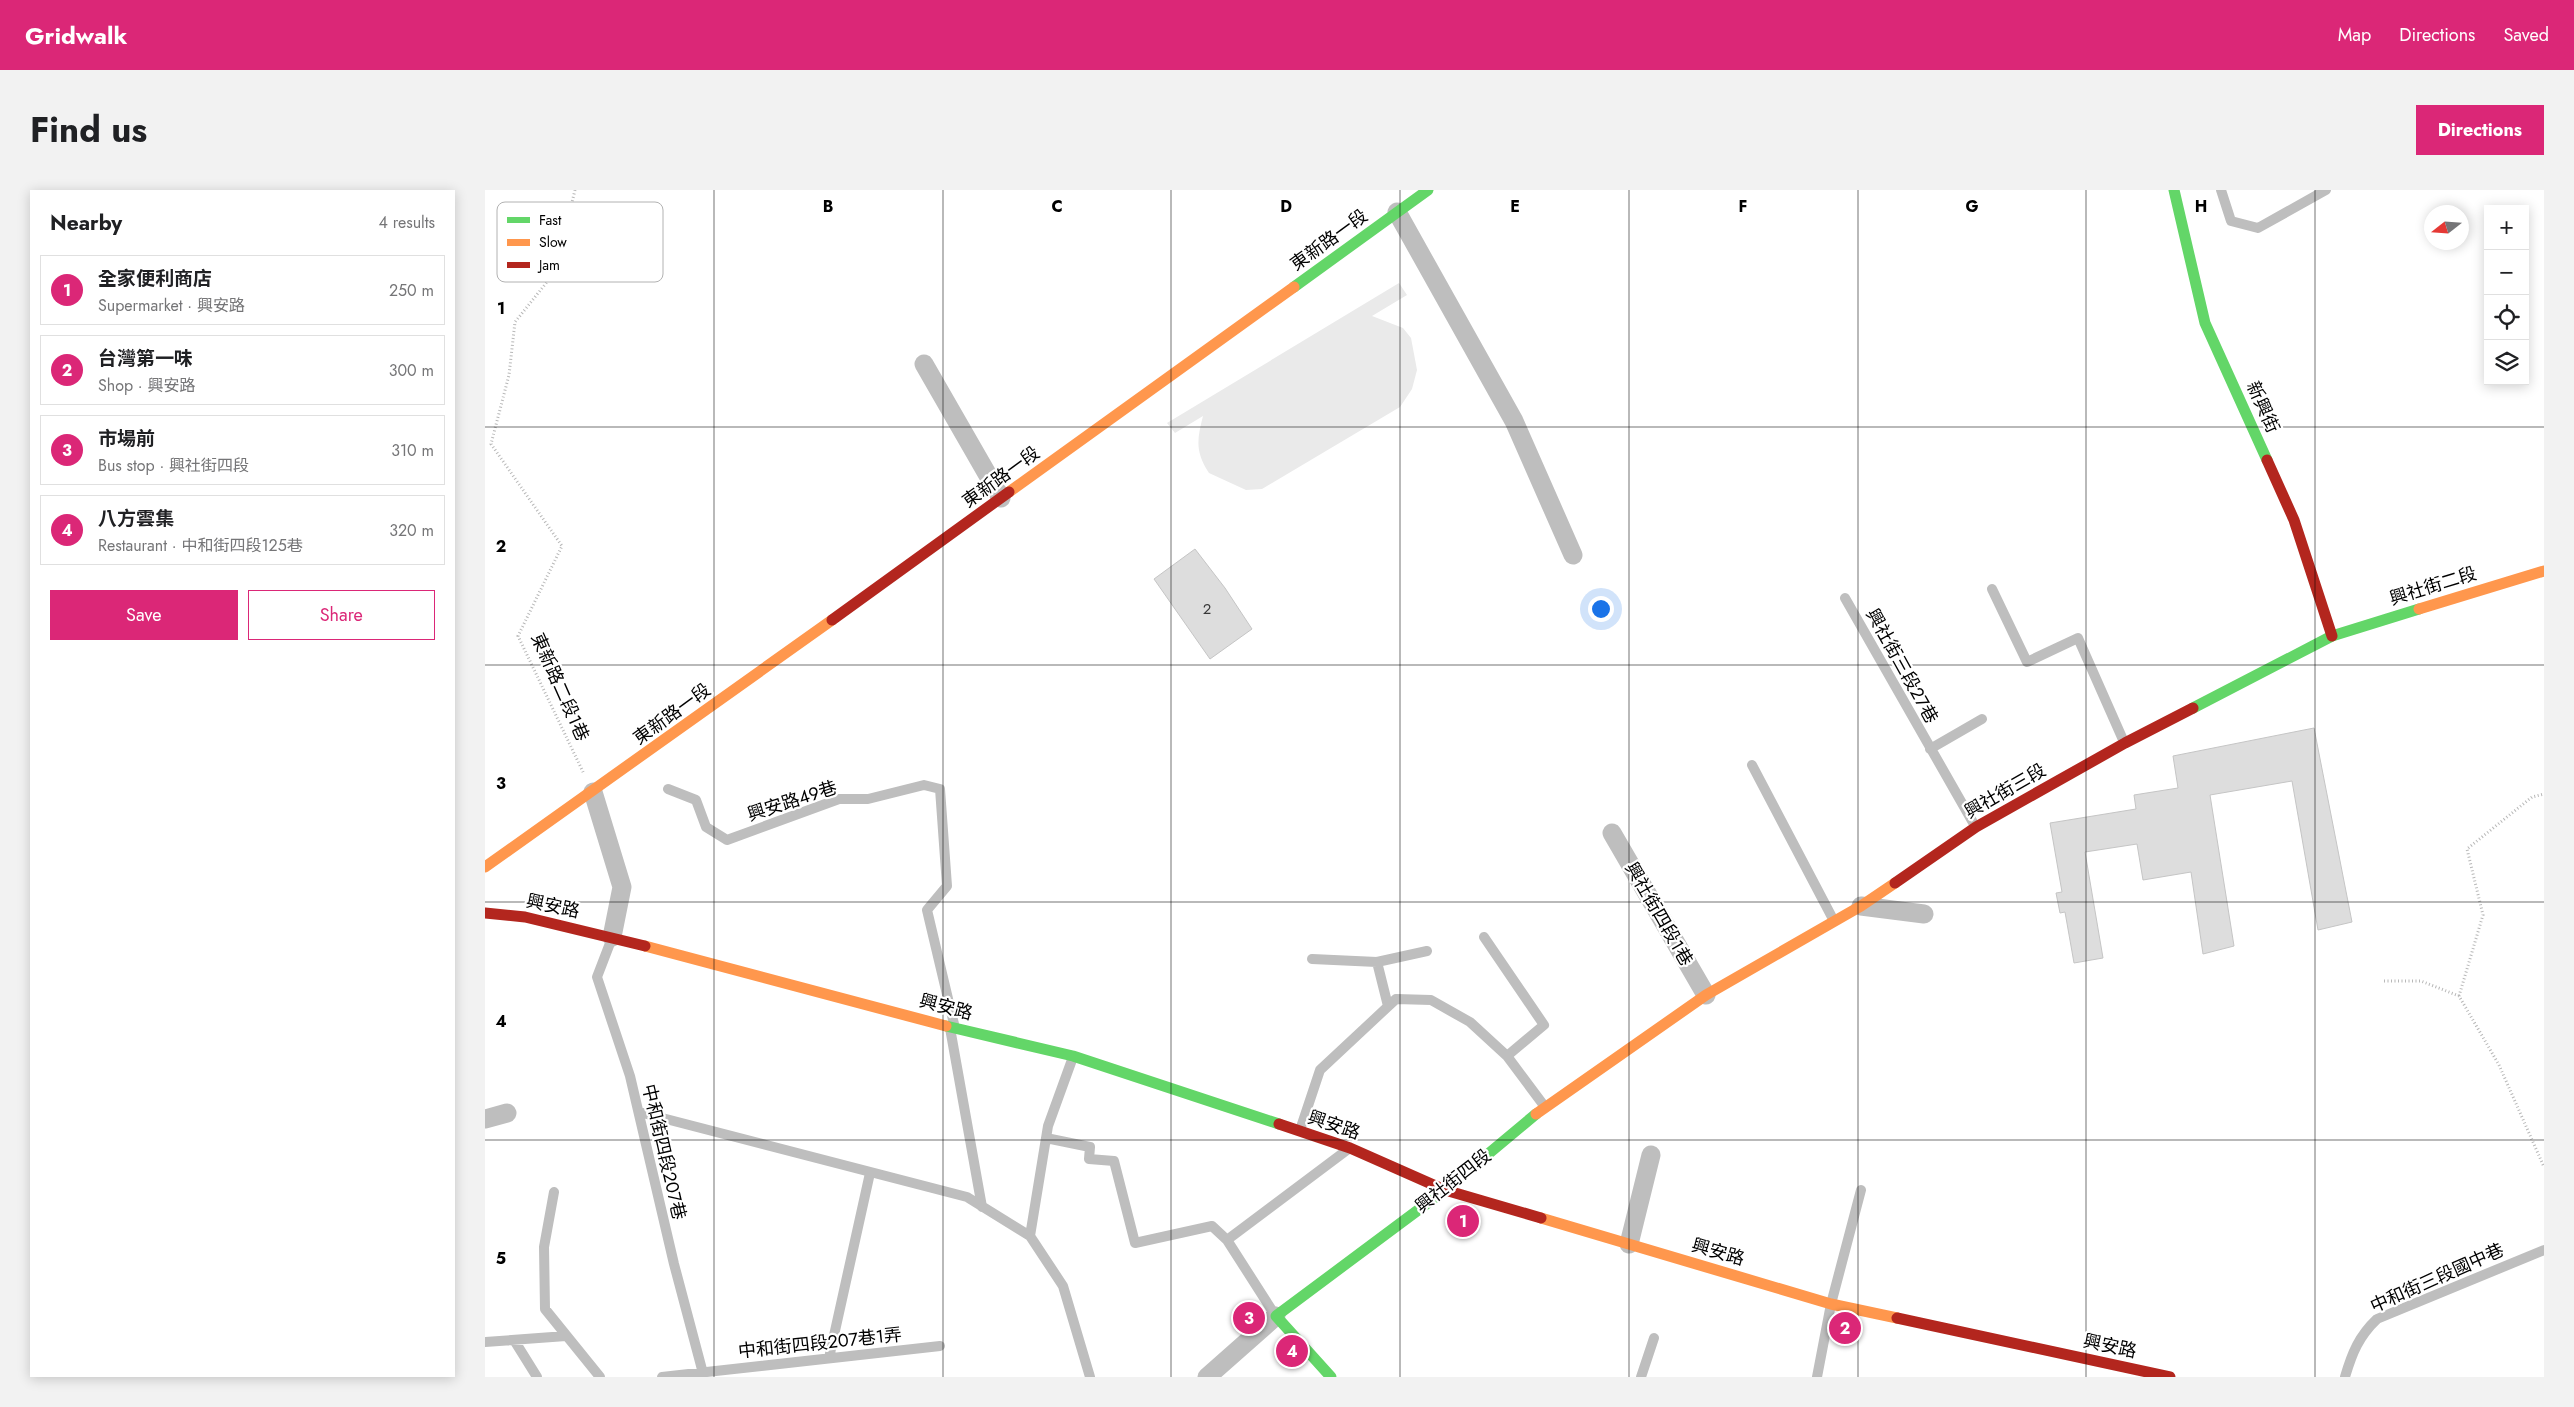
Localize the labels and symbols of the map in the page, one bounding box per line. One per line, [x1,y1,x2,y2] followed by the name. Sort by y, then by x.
[823,195,833,218] text: B
[1051,195,1063,218] text: C
[1280,195,1292,218] text: D
[1510,195,1520,218] text: E
[1739,195,1747,218] text: F
[1965,195,1979,218] text: G
[2195,195,2207,218] text: H
[497,202,663,282] legend
[1285,203,1373,277] street label: 東新路一段
[2424,205,2469,250] north arrow
[539,210,562,230] text: Fast
[539,232,567,252] text: Slow
[537,255,560,275] text: Jam
[497,297,505,320] text: 1
[2240,377,2286,437] street label: 新興街
[957,440,1045,514] street label: 東新路一段
[496,535,506,558] text: 2
[2386,560,2480,612] street label: 興社街二段
[1588,596,1614,622] your location
[1203,598,1211,620] house number: 2
[1860,604,1944,728] street label: 興社街三段27巷
[525,629,595,745] street label: 東新路二段1巷
[628,677,716,751] street label: 東新路一段
[1960,757,2050,825] street label: 興社街三段
[496,772,506,795] text: 3
[744,774,840,828] street label: 興安路49巷
[1619,857,1699,971] street label: 興社街四段1巷
[524,888,582,924] street label: 興安路
[917,987,975,1027] street label: 興安路
[495,1010,507,1033] text: 4
[636,1082,692,1222] street label: 中和街四段207巷
[1304,1104,1364,1146] street label: 興安路
[1410,1143,1496,1219] street label: 興社街四段
[1447,1202,1479,1240] pin: 1
[1688,1232,1748,1272] street label: 興安路
[2366,1237,2508,1319] street label: 中和街三段國中巷
[496,1247,506,1270] text: 5
[1233,1299,1265,1337] pin: 3
[1829,1309,1861,1347] pin: 2
[737,1321,903,1365] street label: 中和街四段207巷1弄
[2081,1328,2139,1364] street label: 興安路
[1276,1332,1308,1370] pin: 4

